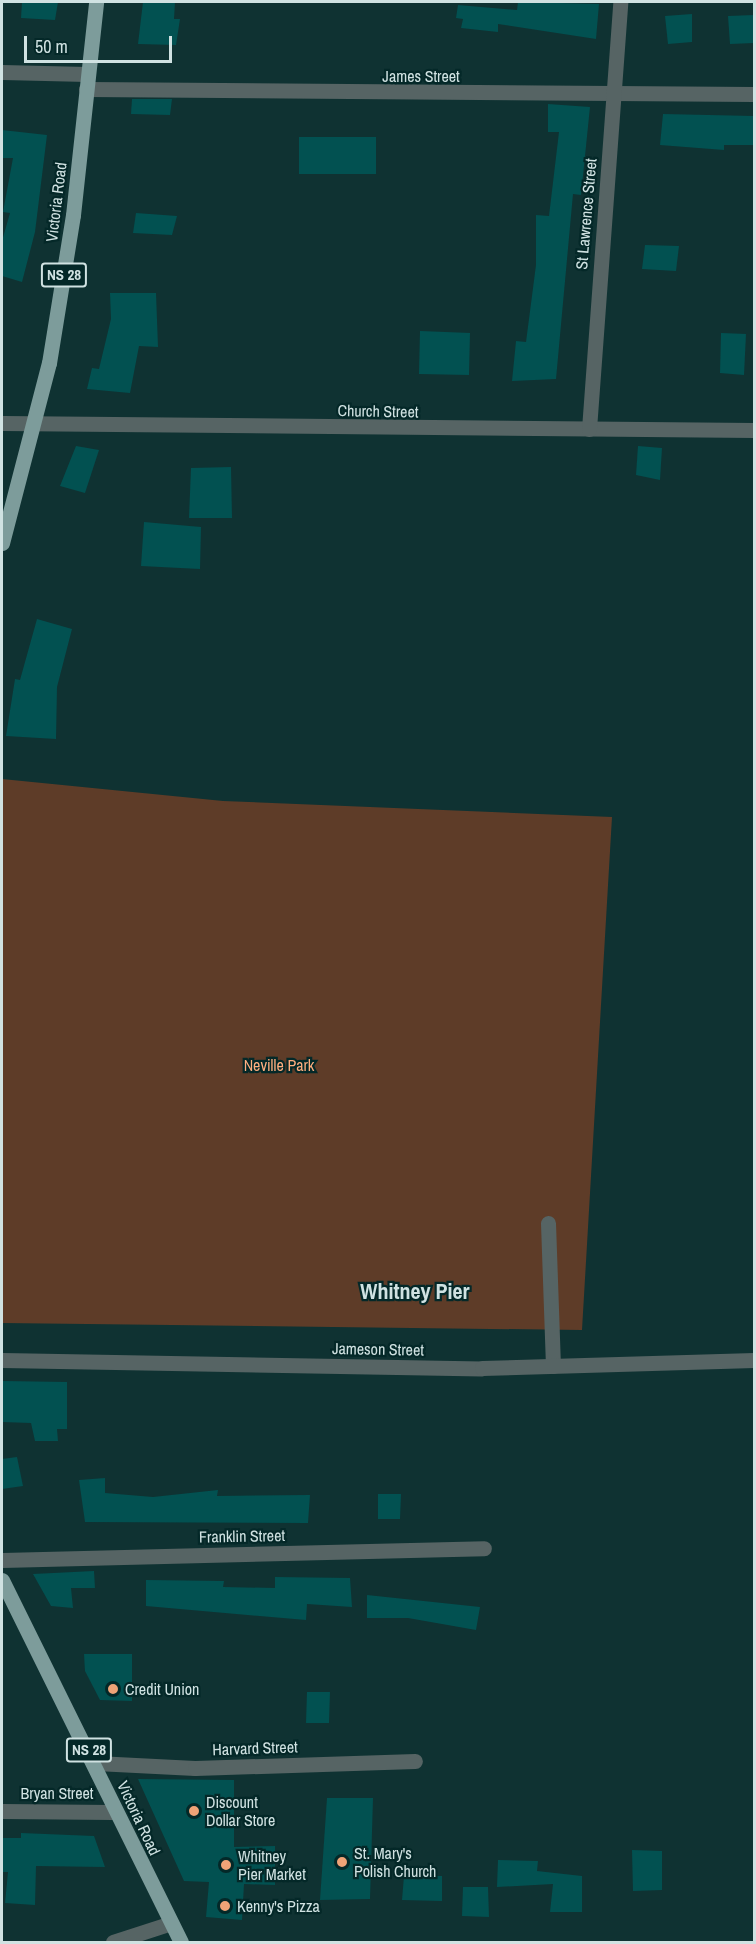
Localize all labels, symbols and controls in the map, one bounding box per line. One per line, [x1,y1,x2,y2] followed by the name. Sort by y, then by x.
[27,24,176,62] scale bar
[35,34,68,59] text: 50 m
[382,66,460,86] street label: James Street
[572,158,600,270] street label: St Lawrence Street
[42,161,70,243] street label: Victoria Road
[40,263,88,287] road number: NS 28
[337,401,419,421] street label: Church Street
[244,1055,314,1075] park label: Neville Park
[360,1279,470,1305] district label: Whitney Pier
[332,1339,424,1359] street label: Jameson Street
[199,1526,285,1546] street label: Franklin Street
[125,1679,199,1699] place label: Credit Union
[106,1682,120,1696] marker: Credit Union
[212,1737,298,1759] street label: Harvard Street
[65,1738,113,1762] road number: NS 28
[113,1778,165,1858] street label: Victoria Road
[21,1783,93,1803] street label: Bryan Street
[206,1792,275,1830] place label: Discount Dollar Store
[187,1804,201,1818] marker: Discount Dollar Store
[354,1843,436,1881] place label: St. Mary's Polish Church
[238,1846,306,1884] place label: Whitney Pier Market
[335,1855,349,1869] marker: St. Mary's Polish Church
[219,1858,233,1872] marker: Whitney Pier Market
[237,1896,320,1916] place label: Kenny's Pizza
[218,1899,232,1913] marker: Kenny's Pizza

